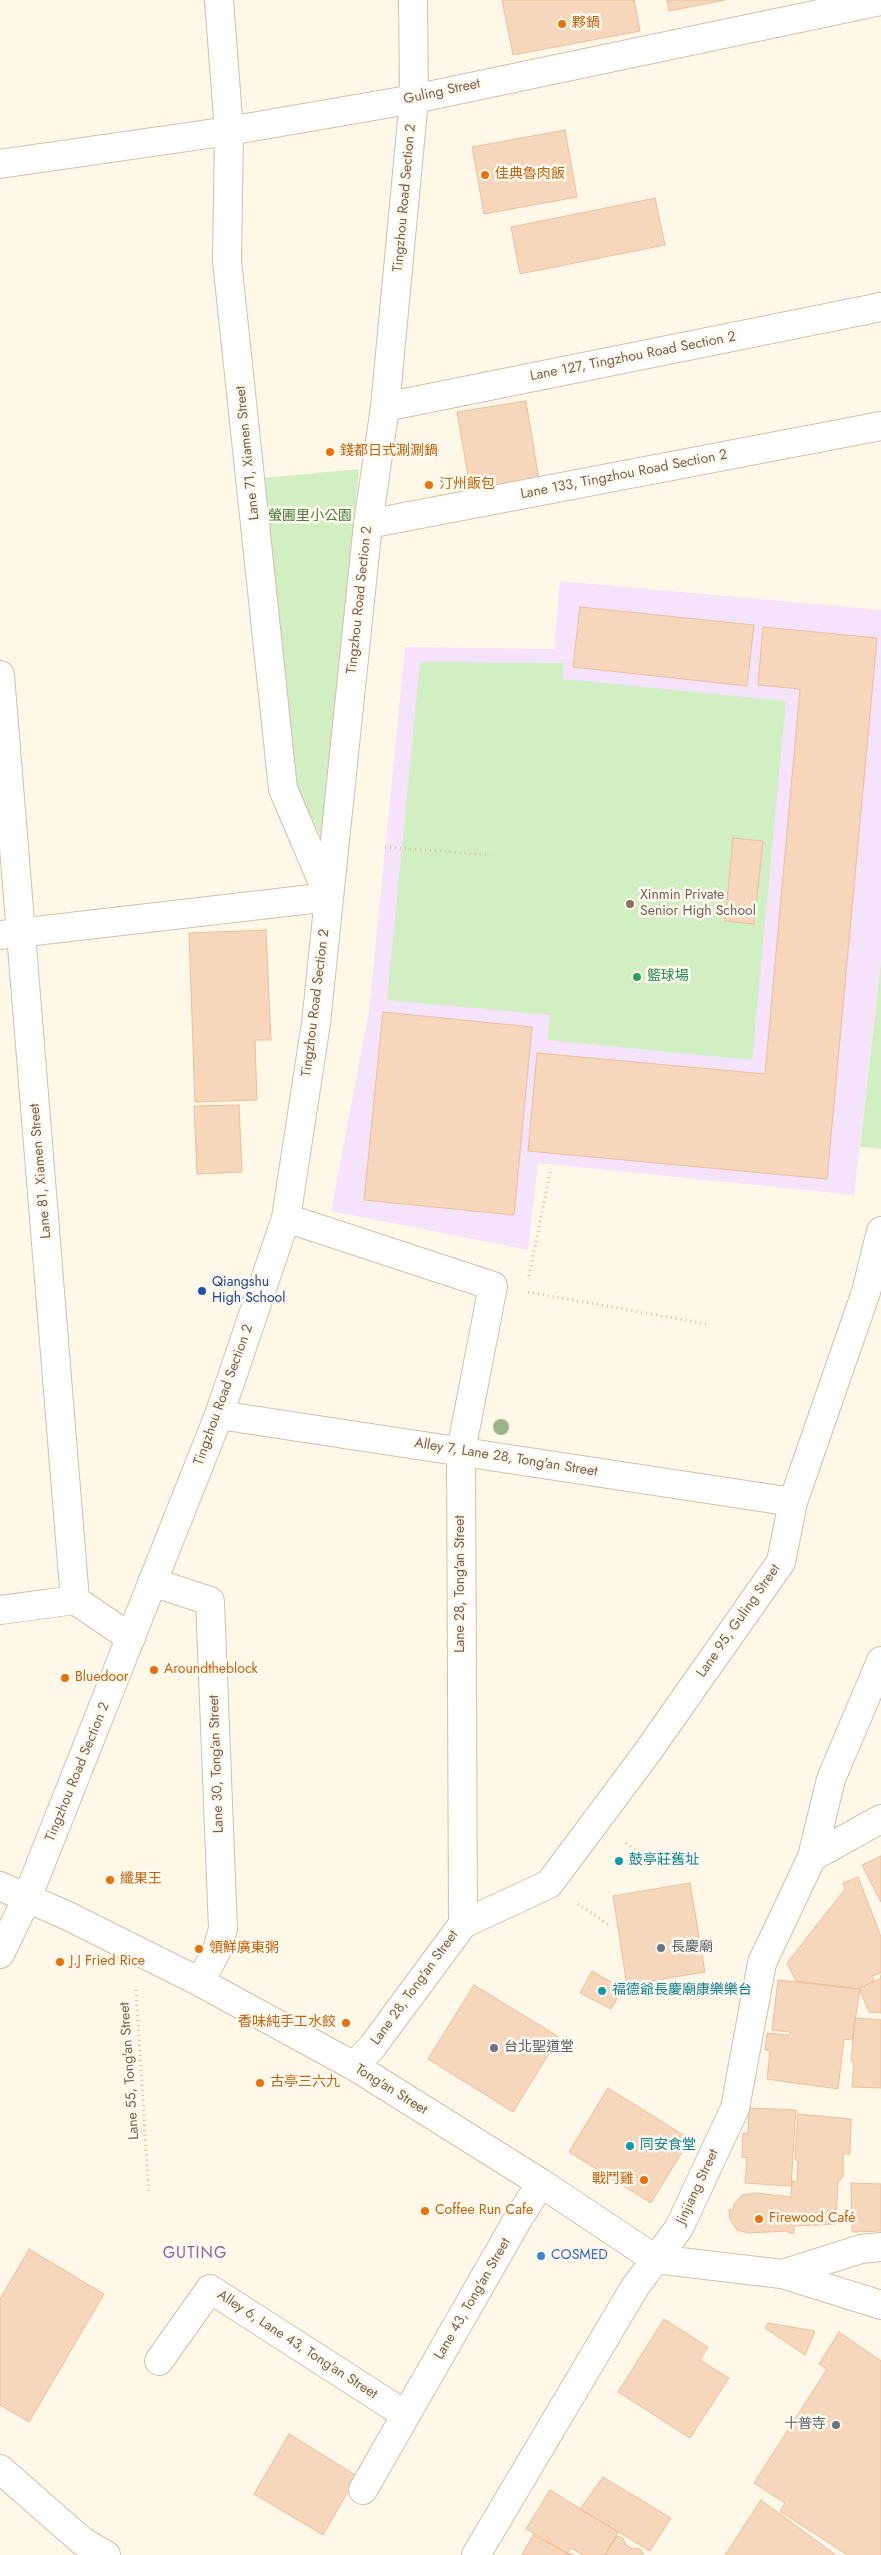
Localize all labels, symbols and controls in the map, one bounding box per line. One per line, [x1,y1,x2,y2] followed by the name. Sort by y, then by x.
[572,16,600,32] place label: 夥鍋
[556,18,568,30] marker: 夥鍋
[402,76,482,108] street label: Guling Street
[390,123,420,273] street label: Tingzhou Road Section 2
[495,167,565,183] place label: 佳典魯肉飯
[479,169,491,181] marker: 佳典魯肉飯
[529,329,737,385] street label: Lane 127, Tingzhou Road Section 2
[233,385,263,521] street label: Lane 71, Xiamen Street
[340,444,438,460] place label: 錢都日式涮涮鍋
[324,446,336,458] marker: 錢都日式涮涮鍋
[519,447,729,503] street label: Lane 133, Tingzhou Road Section 2
[439,477,495,493] place label: 汀州飯包
[423,479,435,491] marker: 汀州飯包
[268,509,352,525] park label: 螢圃里小公園
[344,525,376,675] street label: Tingzhou Road Section 2
[640,888,756,920] place label: Xinmin Private Senior High School
[624,898,636,910] marker: Xinmin Private Senior High School
[299,928,333,1078] street label: Tingzhou Road Section 2
[647,969,689,985] place label: 籃球場
[631,971,643,983] marker: 籃球場
[27,1103,55,1239] street label: Lane 81, Xiamen Street
[212,1275,285,1308] place label: Qiangshu High School
[196,1285,208,1297] marker: Qiangshu High School
[191,1322,257,1468] street label: Tingzhou Road Section 2
[413,1435,599,1481] street label: Alley 7, Lane 28, Tong'an Street
[453,1515,469,1653] street label: Lane 28, Tong'an Street
[694,1561,784,1681] street label: Lane 95, Guling Street
[164,1662,258,1678] place label: Aroundtheblock
[148,1664,160,1676] marker: Aroundtheblock
[75,1670,129,1686] place label: Bluedoor
[59,1672,71,1684] marker: Bluedoor
[206,1695,228,1833] street label: Lane 30, Tong'an Street
[42,1700,114,1844] street label: Tingzhou Road Section 2
[629,1853,699,1869] place label: 鼓亭莊舊址
[613,1855,625,1867] marker: 鼓亭莊舊址
[120,1872,162,1888] place label: 纖果王
[104,1874,116,1886] marker: 纖果王
[368,1927,462,2049] street label: Lane 28, Tong'an Street
[671,1940,713,1956] place label: 長慶廟
[209,1941,279,1957] place label: 領鮮廣東粥
[655,1942,667,1954] marker: 長慶廟
[193,1943,205,1955] marker: 領鮮廣東粥
[70,1954,145,1970] place label: J.J Fried Rice
[54,1956,66,1968] marker: J.J Fried Rice
[612,1983,752,1999] place label: 福德爺長慶廟康樂樂台
[596,1985,608,1997] marker: 福德爺長慶廟康樂樂台
[117,2002,143,2140] street label: Lane 55, Tong'an Street
[238,2015,336,2031] place label: 香味純手工水餃
[340,2017,352,2029] marker: 香味純手工水餃
[504,2040,574,2056] place label: 台北聖道堂
[488,2042,500,2054] marker: 台北聖道堂
[352,2061,430,2119] street label: Tong'an Street
[270,2075,340,2091] place label: 古亭三六九
[254,2077,266,2089] marker: 古亭三六九
[640,2138,696,2154] place label: 同安食堂
[624,2140,636,2152] marker: 同安食堂
[673,2147,723,2227] street label: Jinjiang Street
[592,2172,634,2188] place label: 戰鬥雞
[638,2174,650,2186] marker: 戰鬥雞
[435,2203,533,2219] place label: Coffee Run Cafe
[419,2205,431,2217] marker: Coffee Run Cafe
[769,2211,856,2227] place label: Firewood Café
[753,2213,765,2225] marker: Firewood Café
[431,2235,515,2363] street label: Lane 43, Tong'an Street
[162,2244,228,2264] district label: GUTING
[551,2248,608,2264] place label: COSMED
[535,2250,547,2262] marker: COSMED
[214,2287,380,2403] street label: Alley 6, Lane 43, Tong'an Street
[784,2417,826,2433] place label: 十普寺
[830,2419,842,2431] marker: 十普寺

